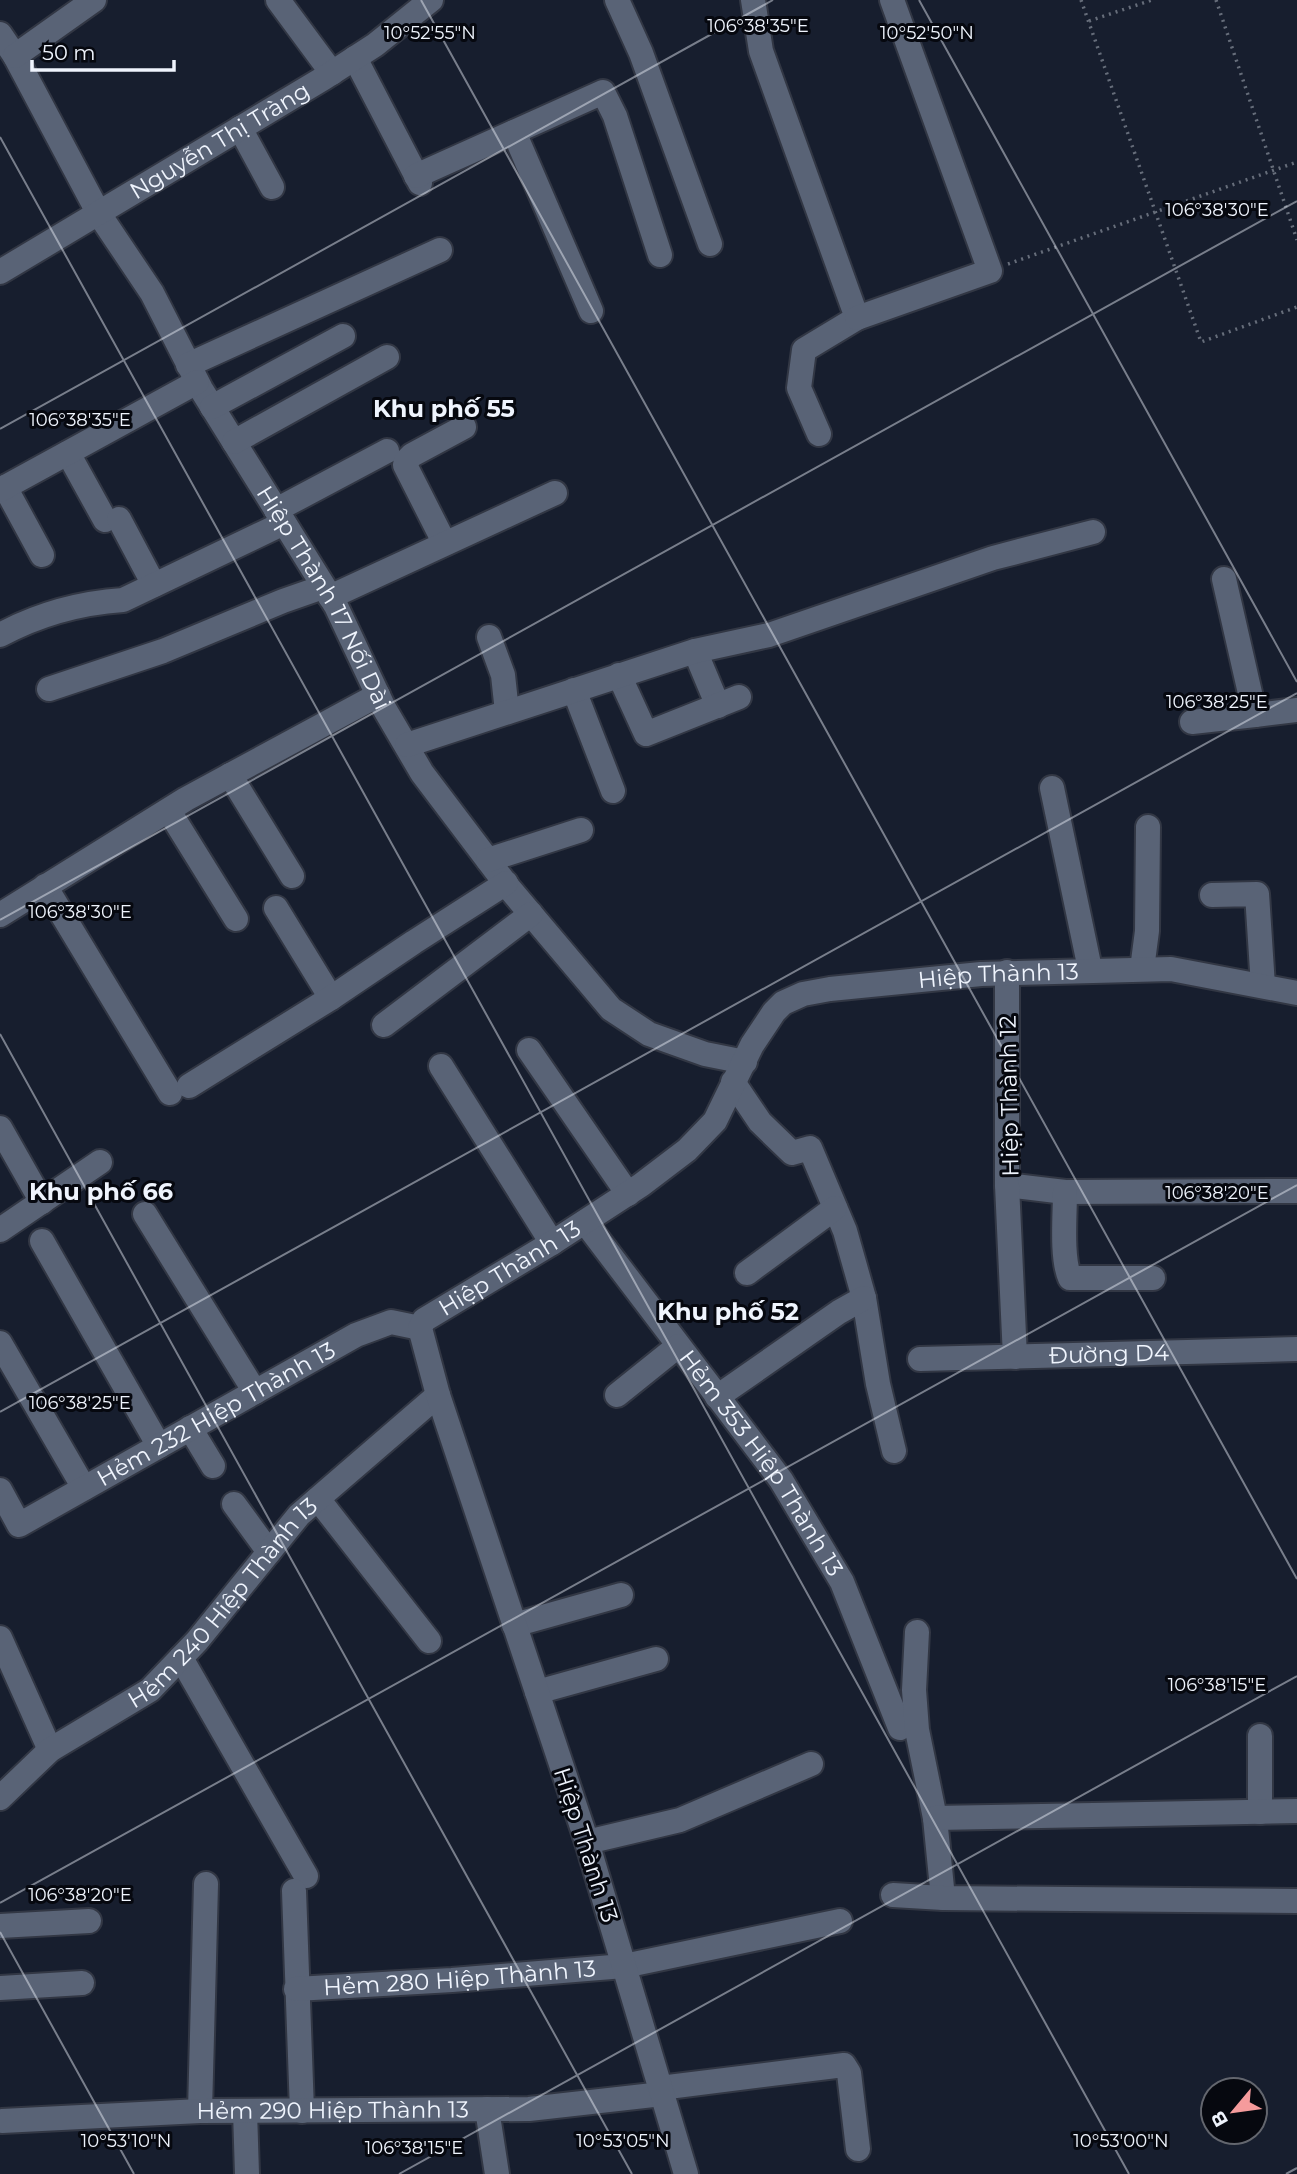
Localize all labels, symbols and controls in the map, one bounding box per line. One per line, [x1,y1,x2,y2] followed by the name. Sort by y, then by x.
[707,15,809,37] text: 106°38'35"E
[384,22,476,44] text: 10°52'55"N
[880,22,974,44] text: 10°52'50"N
[32,28,173,72] scale bar
[42,40,96,65] text: 50 m
[125,76,315,205] street label: Nguyễn Thị Tràng
[1165,199,1269,221] text: 106°38'30"E
[373,394,515,423] district label: Khu phố 55
[29,409,131,431] text: 106°38'35"E
[251,481,397,714] street label: Hiệp Thành 17 Nối Dài
[1166,691,1268,713] text: 106°38'25"E
[28,901,132,923] text: 106°38'30"E
[917,957,1079,994] street label: Hiệp Thành 13
[994,1015,1024,1177] street label: Hiệp Thành 12
[29,1177,173,1206] district label: Khu phố 66
[1165,1182,1269,1204] text: 106°38'20"E
[433,1214,586,1322] street label: Hiệp Thành 13
[657,1297,799,1326] district label: Khu phố 52
[92,1336,340,1492] street label: Hẻm 232 Hiệp Thành 13
[1048,1338,1169,1370] street label: Đường D4
[673,1345,849,1581] street label: Hẻm 353 Hiệp Thành 13
[29,1392,131,1414] text: 106°38'25"E
[123,1492,323,1714] street label: Hẻm 240 Hiệp Thành 13
[1168,1674,1266,1696] text: 106°38'15"E
[548,1764,624,1926] street label: Hiệp Thành 13
[28,1884,132,1906] text: 106°38'20"E
[322,1954,597,2001] street label: Hẻm 280 Hiệp Thành 13
[1199,2076,1269,2146] north arrow
[196,2095,469,2125] street label: Hẻm 290 Hiệp Thành 13
[1206,2107,1233,2131] text: B
[81,2130,171,2152] text: 10°53'10"N
[576,2130,670,2152] text: 10°53'05"N
[1073,2130,1169,2152] text: 10°53'00"N
[365,2137,463,2159] text: 106°38'15"E

